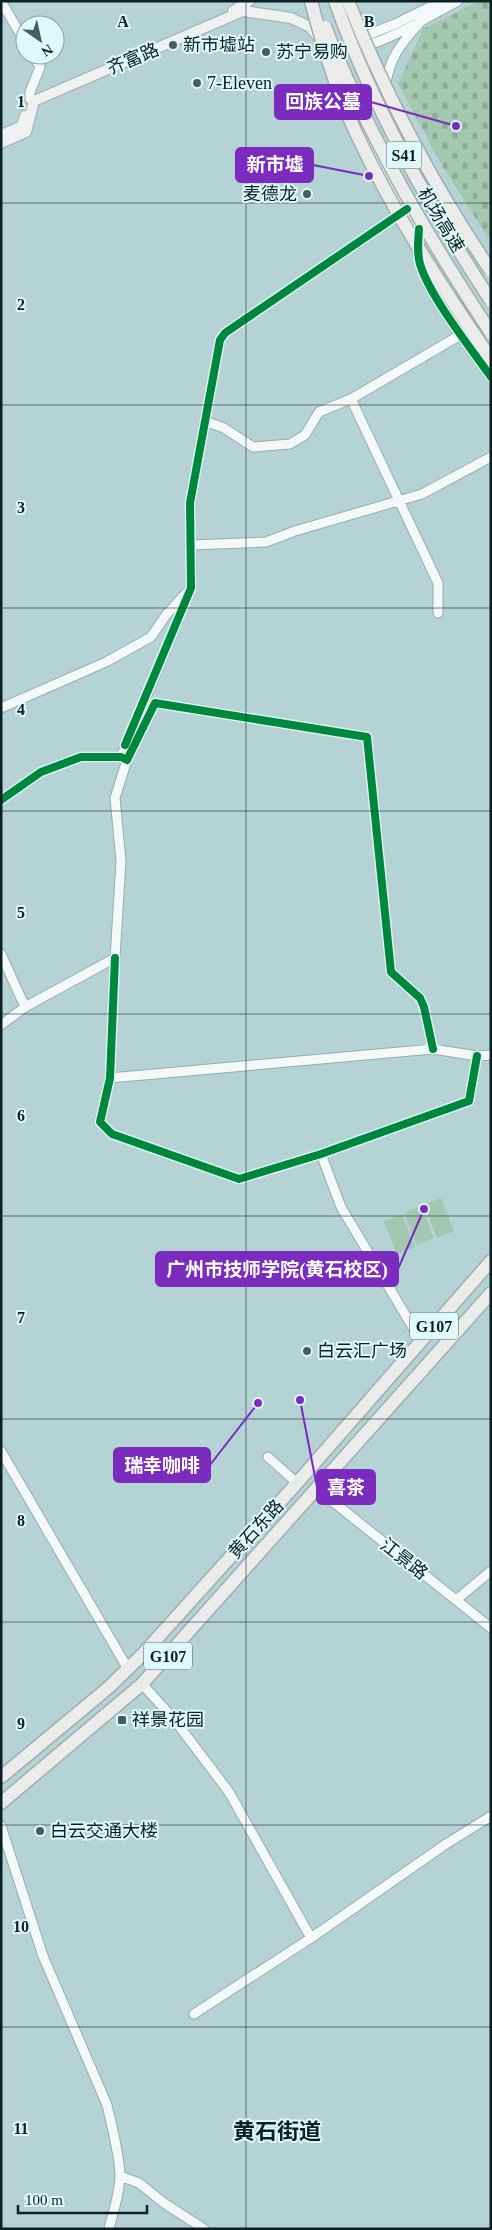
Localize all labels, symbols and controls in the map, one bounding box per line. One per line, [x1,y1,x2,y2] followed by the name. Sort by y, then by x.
[117,13,129,30] text: A
[364,13,375,30] text: B
[15,15,65,65] north arrow
[183,35,255,55] place label: 新市墟站
[104,39,162,79] street label: 齐富路
[167,39,179,51] marker: 新市墟站
[39,41,55,59] text: N
[276,42,348,62] place label: 苏宁易购
[260,46,272,58] marker: 苏宁易购
[207,73,272,93] place label: 7-Eleven
[191,77,203,89] marker: 7-Eleven
[275,85,371,119] callout: 回族公墓
[285,91,361,112] text: 回族公墓
[17,93,25,110] text: 1
[386,142,422,168] road number: S41
[236,148,313,182] callout: 新市墟
[246,154,304,175] text: 新市墟
[243,184,297,204] place label: 麦德龙
[414,184,468,256] street label: 机场高速
[301,188,313,200] marker: 麦德龙
[17,296,25,313] text: 2
[17,499,25,516] text: 3
[17,701,25,718] text: 4
[17,904,25,921] text: 5
[17,1107,25,1124] text: 6
[156,1252,398,1286] callout: 广州市技师学院(黄石校区)
[166,1259,388,1281] text: 广州市技师学院(黄石校区)
[17,1309,25,1326] text: 7
[410,1312,458,1340] road number: G107
[317,1341,407,1361] place label: 白云汇广场
[301,1345,313,1357] marker: 白云汇广场
[114,1448,210,1482] callout: 瑞幸咖啡
[124,1455,200,1476] text: 瑞幸咖啡
[317,1470,375,1504] callout: 喜茶
[327,1477,365,1498] text: 喜茶
[224,1496,288,1562] street label: 黄石东路
[17,1512,25,1529] text: 8
[377,1534,431,1584] street label: 江景路
[144,1642,192,1670] road number: G107
[132,1710,204,1730] place label: 祥景花园
[116,1714,128,1726] marker: 祥景花园
[17,1715,25,1732] text: 9
[50,1821,158,1841] place label: 白云交通大楼
[34,1825,46,1837] marker: 白云交通大楼
[13,1918,29,1935] text: 10
[233,2119,321,2144] district label: 黄石街道
[13,2120,29,2137] text: 11
[18,2182,146,2214] scale bar
[25,2192,63,2208] text: 100 m

